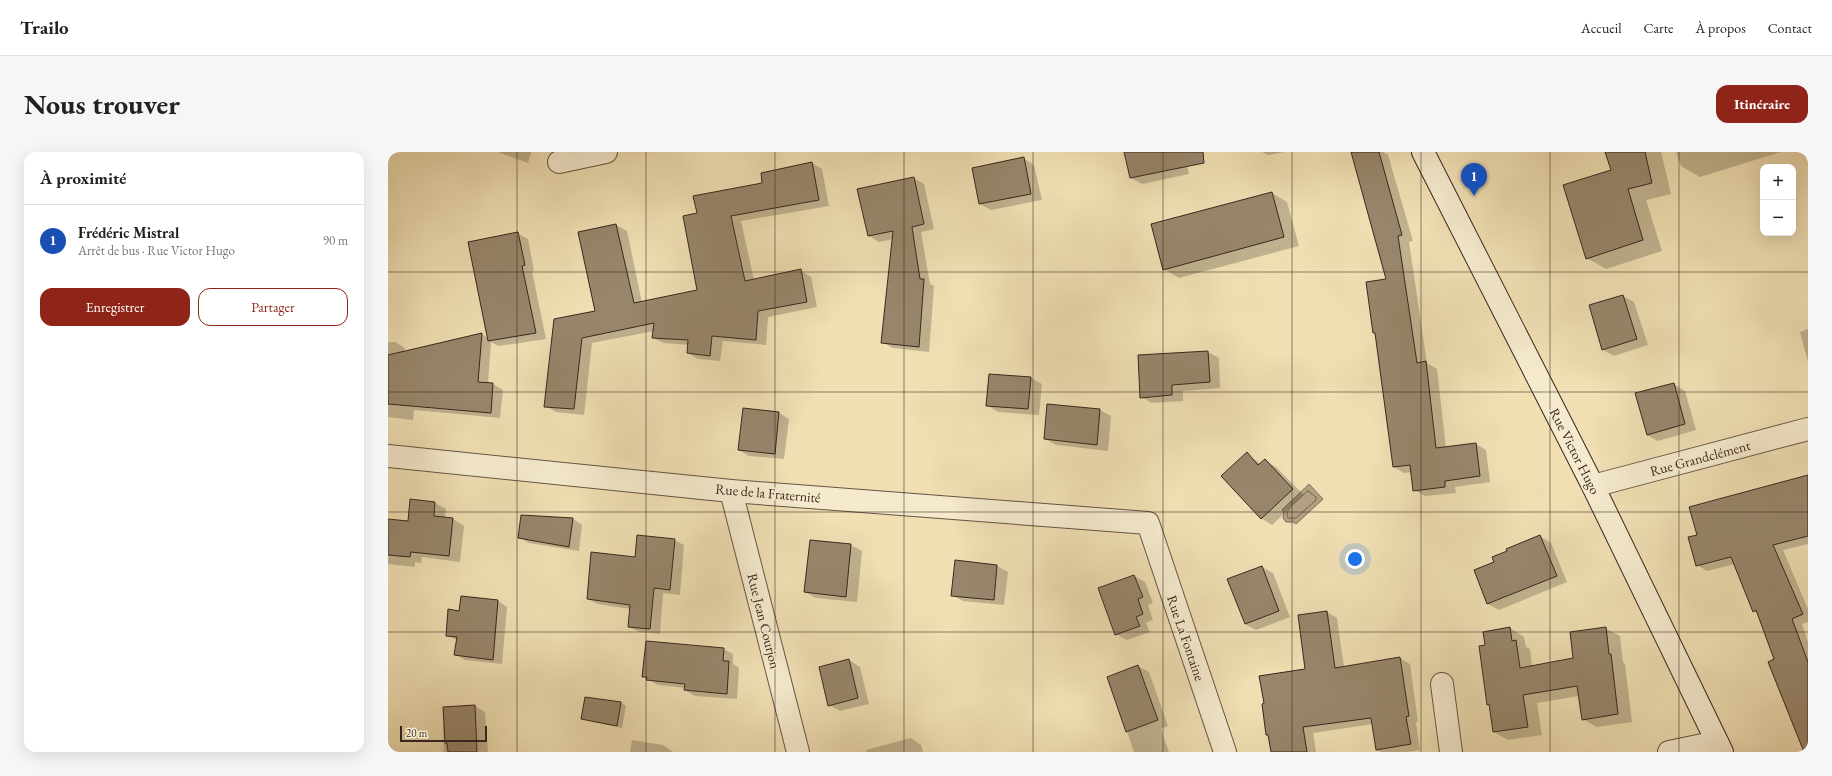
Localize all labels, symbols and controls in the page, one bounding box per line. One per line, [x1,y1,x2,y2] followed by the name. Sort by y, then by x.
[20,15,69,40] text: Trailo
[1581,19,1622,37] text: Accueil
[1644,19,1674,37] text: Carte
[1696,19,1746,37] text: À propos
[1768,19,1812,37] text: Contact
[1716,85,1808,123] button: Itinéraire
[24,86,180,122] text: Nous trouver
[1461,163,1487,196] pin: 1
[1760,164,1796,236] map controls
[1760,164,1796,200] button: +
[40,167,126,189] text: À proximité
[1760,200,1796,236] button: −
[78,223,179,242] text: Frédéric Mistral
[50,232,56,249] text: 1
[323,232,348,249] text: 90 m
[78,242,235,259] text: Arrêt de bus · Rue Victor Hugo
[40,288,190,326] button: Enregistrer
[198,288,348,326] button: Partager
[1546,405,1604,497] street label: Rue Victor Hugo
[1648,436,1753,480] street label: Rue Grandclément
[715,479,822,507] street label: Rue de la Fraternité
[1345,549,1365,569] your location
[743,571,785,671] street label: Rue Jean Courjon
[1163,593,1209,684] street label: Rue La Fontaine
[400,724,487,743] scale bar
[406,726,427,740] text: 20 m

